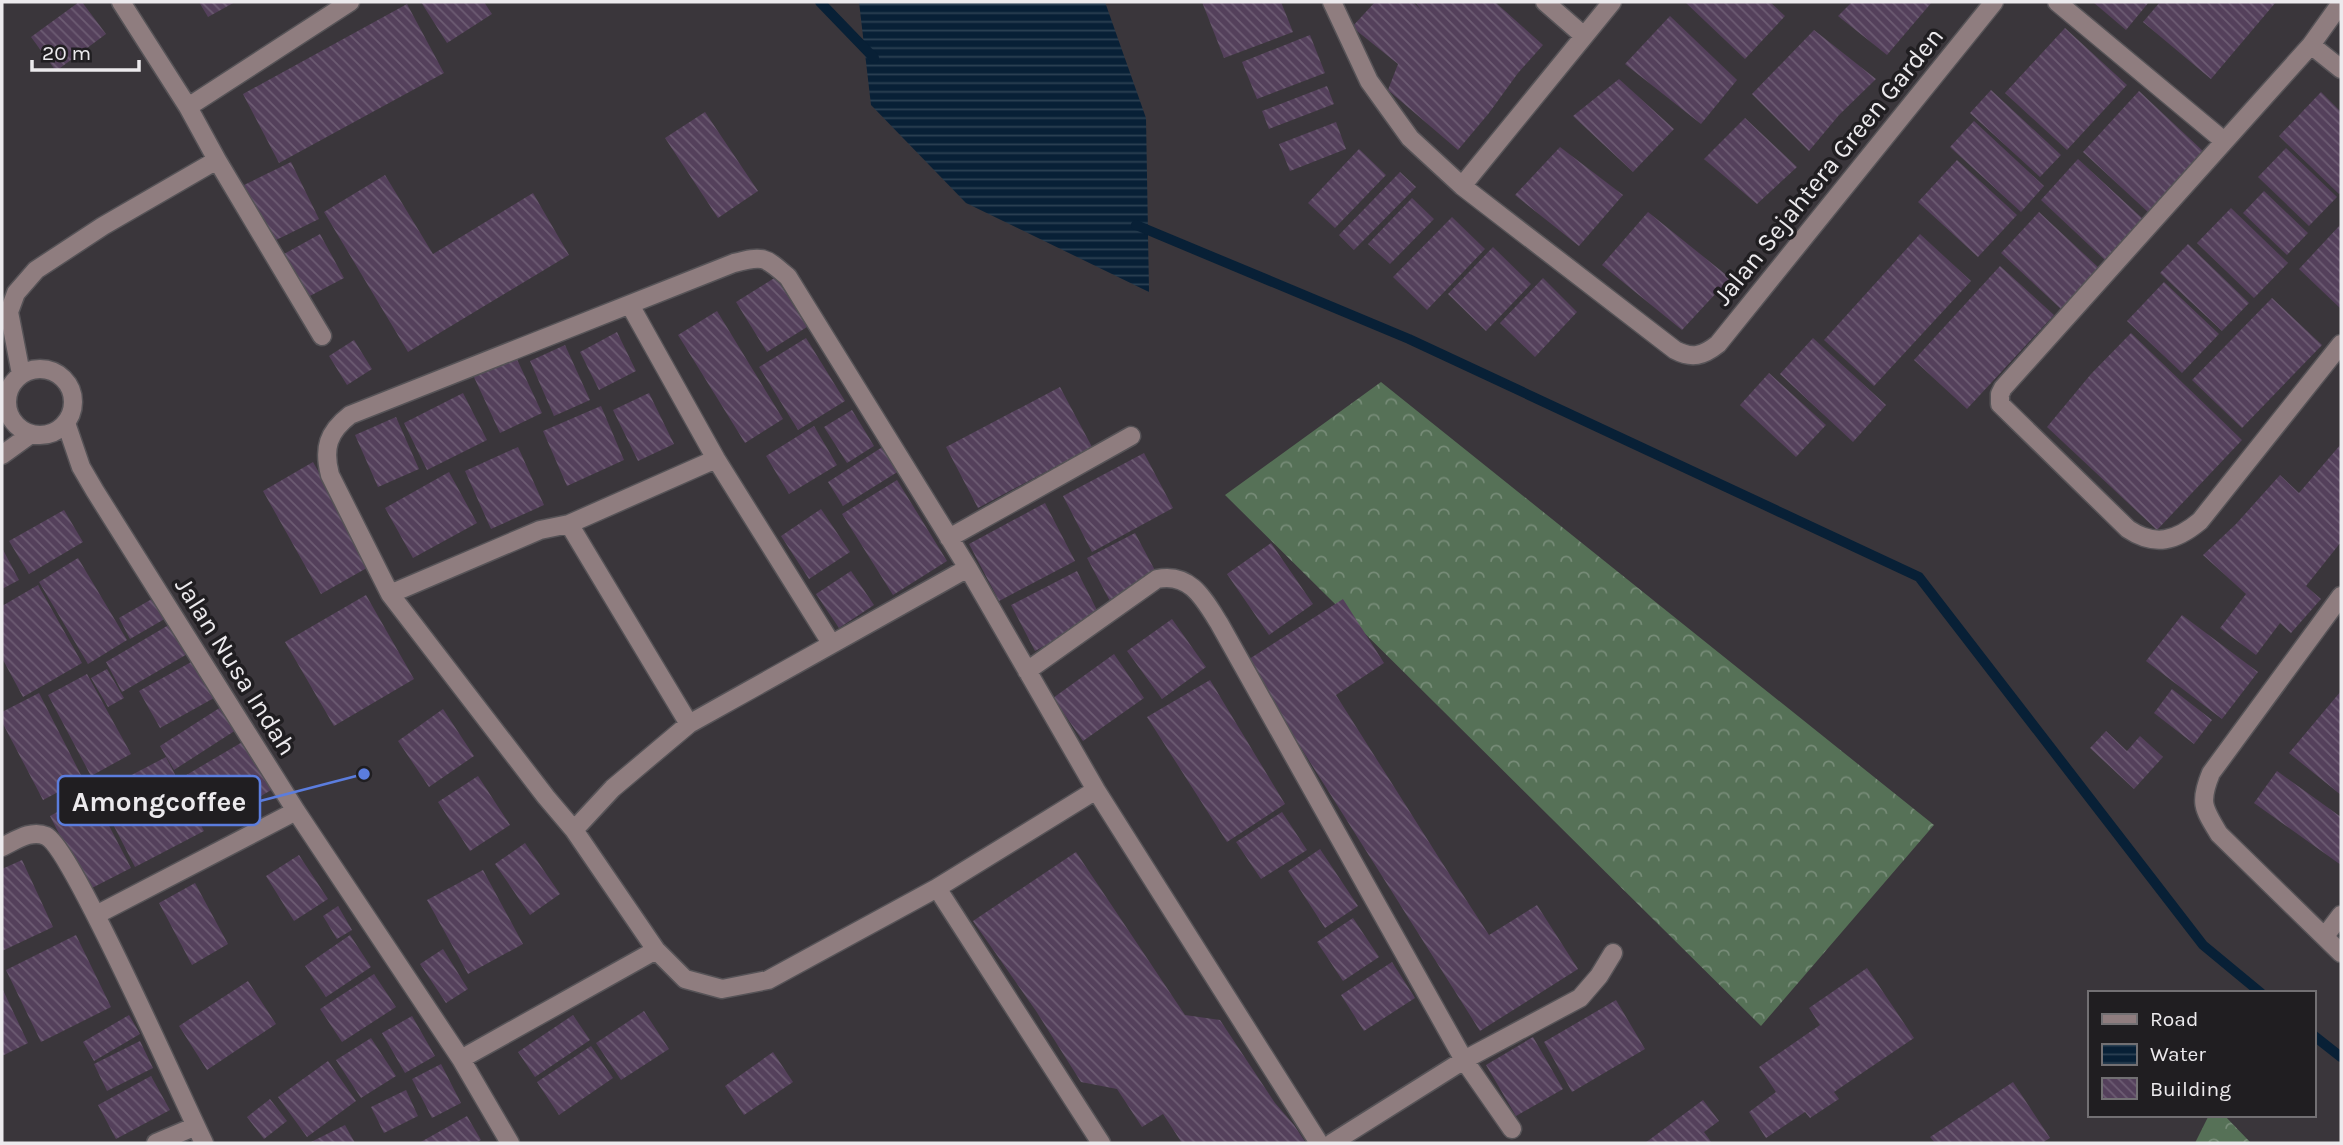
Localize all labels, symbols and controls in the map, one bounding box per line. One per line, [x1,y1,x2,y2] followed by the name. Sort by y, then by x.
[1707,21,1950,311] street label: Jalan Sejahtera Green Garden
[32,28,138,72] scale bar
[42,41,91,65] text: 20 m
[168,571,303,761] street label: Jalan Nusa Indah
[58,776,260,825] callout: Amongcoffee
[72,785,246,818] text: Amongcoffee
[2088,991,2315,1117] legend
[2150,1007,2198,1031] text: Road
[2150,1042,2206,1066] text: Water
[2150,1077,2231,1101] text: Building

